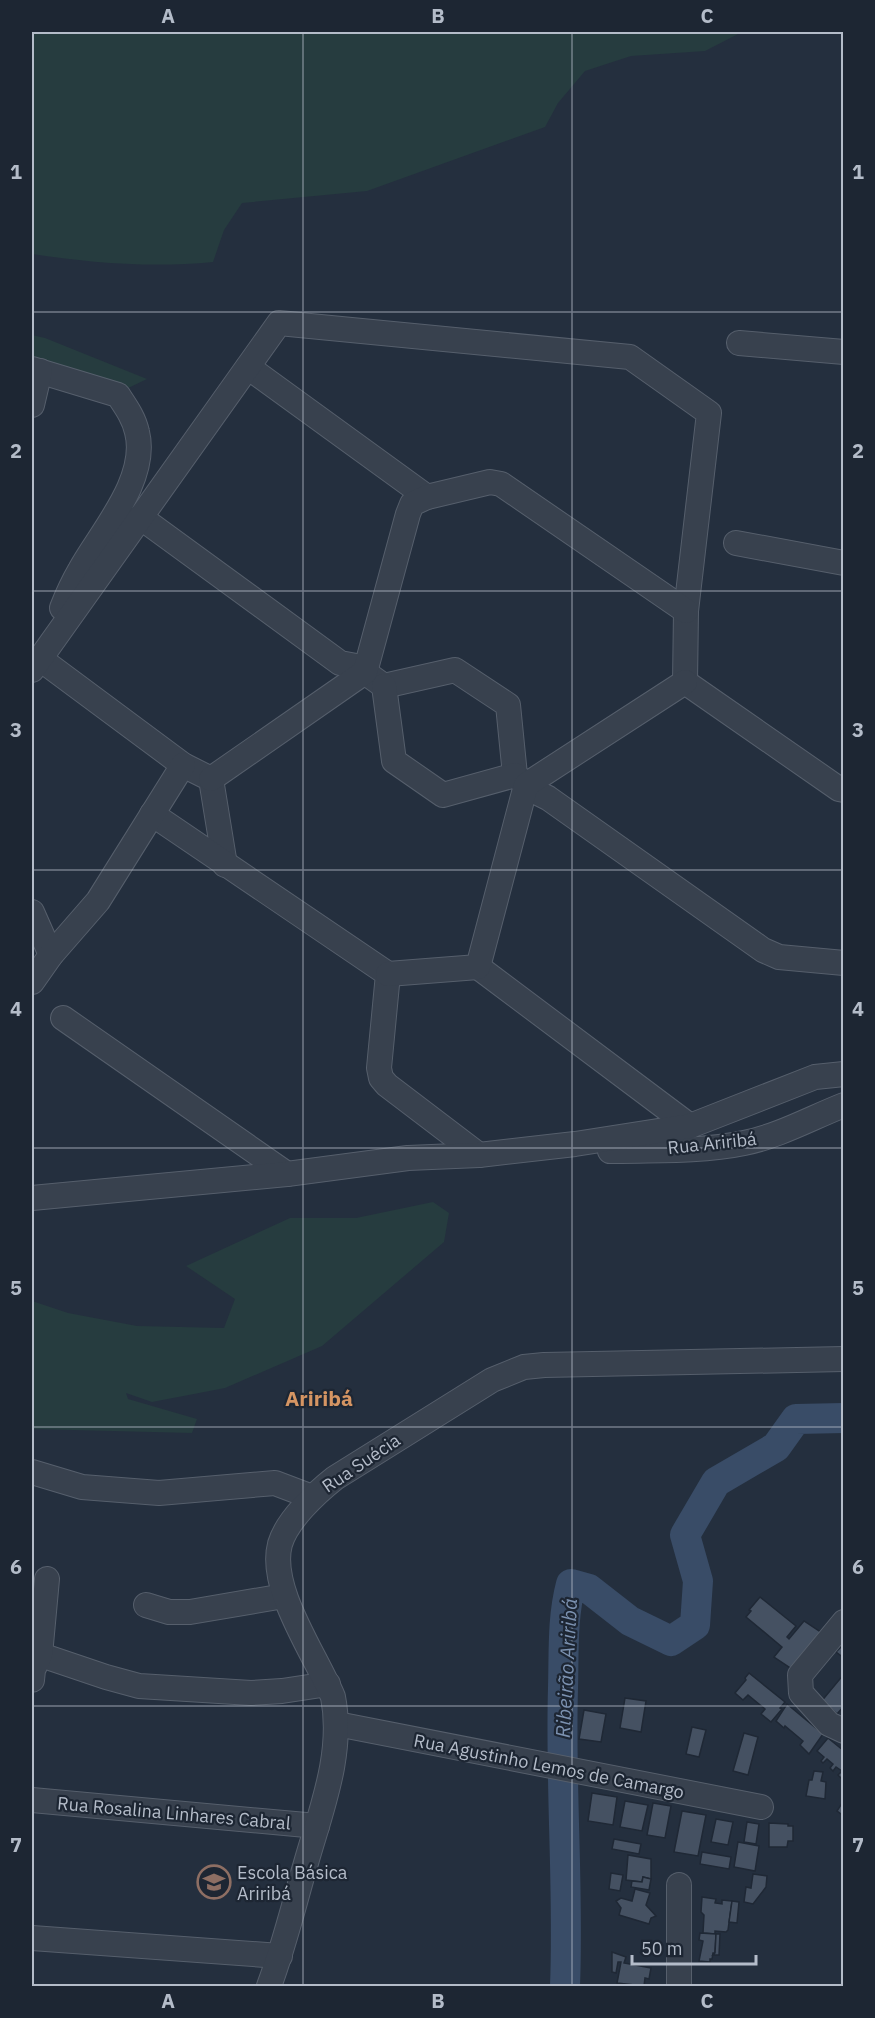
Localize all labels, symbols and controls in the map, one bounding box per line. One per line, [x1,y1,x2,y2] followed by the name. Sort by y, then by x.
[161,2,175,29] text: A
[431,2,445,29] text: B
[700,2,714,29] text: C
[10,158,22,185] text: 1
[852,158,864,185] text: 1
[10,437,22,464] text: 2
[852,437,864,464] text: 2
[10,716,22,743] text: 3
[852,716,864,743] text: 3
[10,995,22,1022] text: 4
[852,995,864,1022] text: 4
[666,1127,758,1159] street label: Rua Ariribá
[10,1274,22,1301] text: 5
[852,1274,864,1301] text: 5
[285,1384,353,1412] district label: Ariribá
[318,1428,405,1498] street label: Rua Suécia
[10,1553,22,1580] text: 6
[852,1553,864,1580] text: 6
[549,1597,583,1739] water label: Ribeirão Ariribá
[412,1728,686,1804] street label: Rua Agustinho Lemos de Camargo
[56,1791,292,1835] street label: Rua Rosalina Linhares Cabral
[10,1831,22,1858] text: 7
[852,1831,864,1858] text: 7
[237,1861,348,1905] place label: Escola Básica Ariribá
[196,1864,232,1900] school or university icon: Escola Básica Ariribá
[632,1928,756,1966] scale bar
[641,1937,683,1960] text: 50 m
[161,1987,175,2014] text: A
[431,1987,445,2014] text: B
[700,1987,714,2014] text: C

